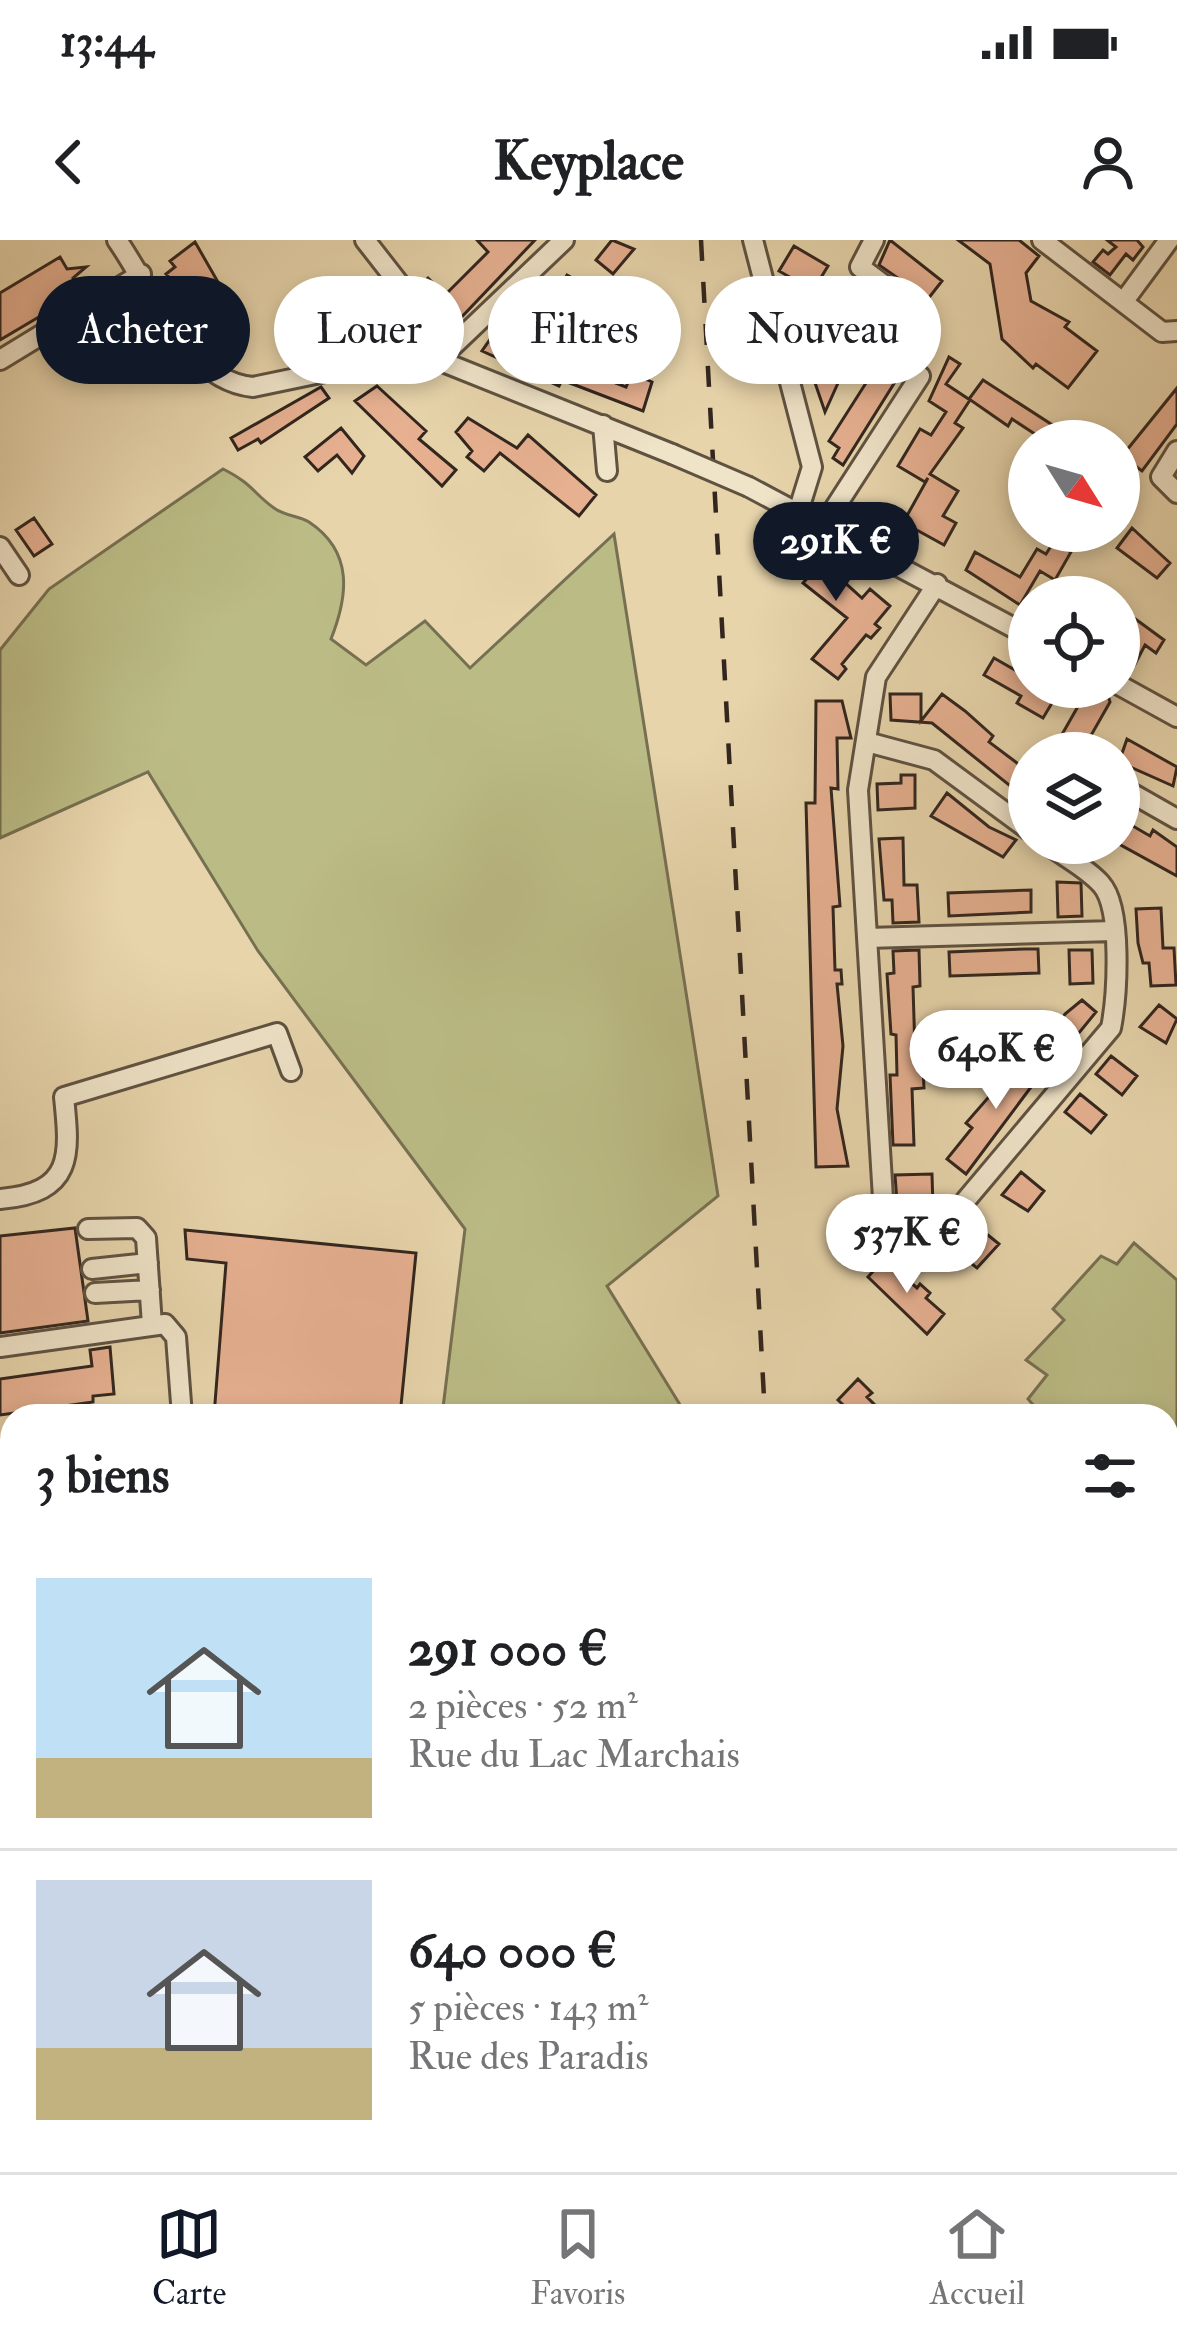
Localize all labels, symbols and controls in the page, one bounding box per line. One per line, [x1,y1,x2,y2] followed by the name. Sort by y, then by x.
[60,14,153,70] text: 13:44
[493,128,684,196] text: Keyplace
[36,129,102,195] icon: back
[1075,129,1141,195] icon: person
[36,276,250,384] chip: Acheter
[274,276,464,384] chip: Louer
[488,276,681,384] chip: Filtres
[705,276,941,384] chip: Nouveau
[1008,420,1140,552] north arrow
[1008,420,1140,864] map controls
[738,502,934,604] pin: 291K €
[780,516,892,565] text: 291K €
[1008,576,1140,708] button: locate
[1008,732,1140,864] button: layers
[898,1010,1094,1112] pin: 640K €
[937,1024,1055,1073] text: 640K €
[809,1194,1005,1296] pin: 537K €
[853,1208,961,1257] text: 537K €
[1077,1443,1143,1509] icon: filters
[36,1444,170,1508] text: 3 biens
[408,1617,608,1681] text: 291 000 €
[132,1626,276,1770] icon: home
[408,1681,638,1730] text: 2 pièces · 52 m²
[408,1730,740,1779] text: Rue du Lac Marchais
[408,1919,617,1983] text: 640 000 €
[132,1928,276,2072] icon: home
[408,1983,648,2032] text: 5 pièces · 143 m²
[408,2032,649,2081] text: Rue des Paradis
[152,2201,226,2314] tab: Carte
[530,2201,625,2314] tab: Favoris
[929,2201,1025,2314] tab: Accueil

